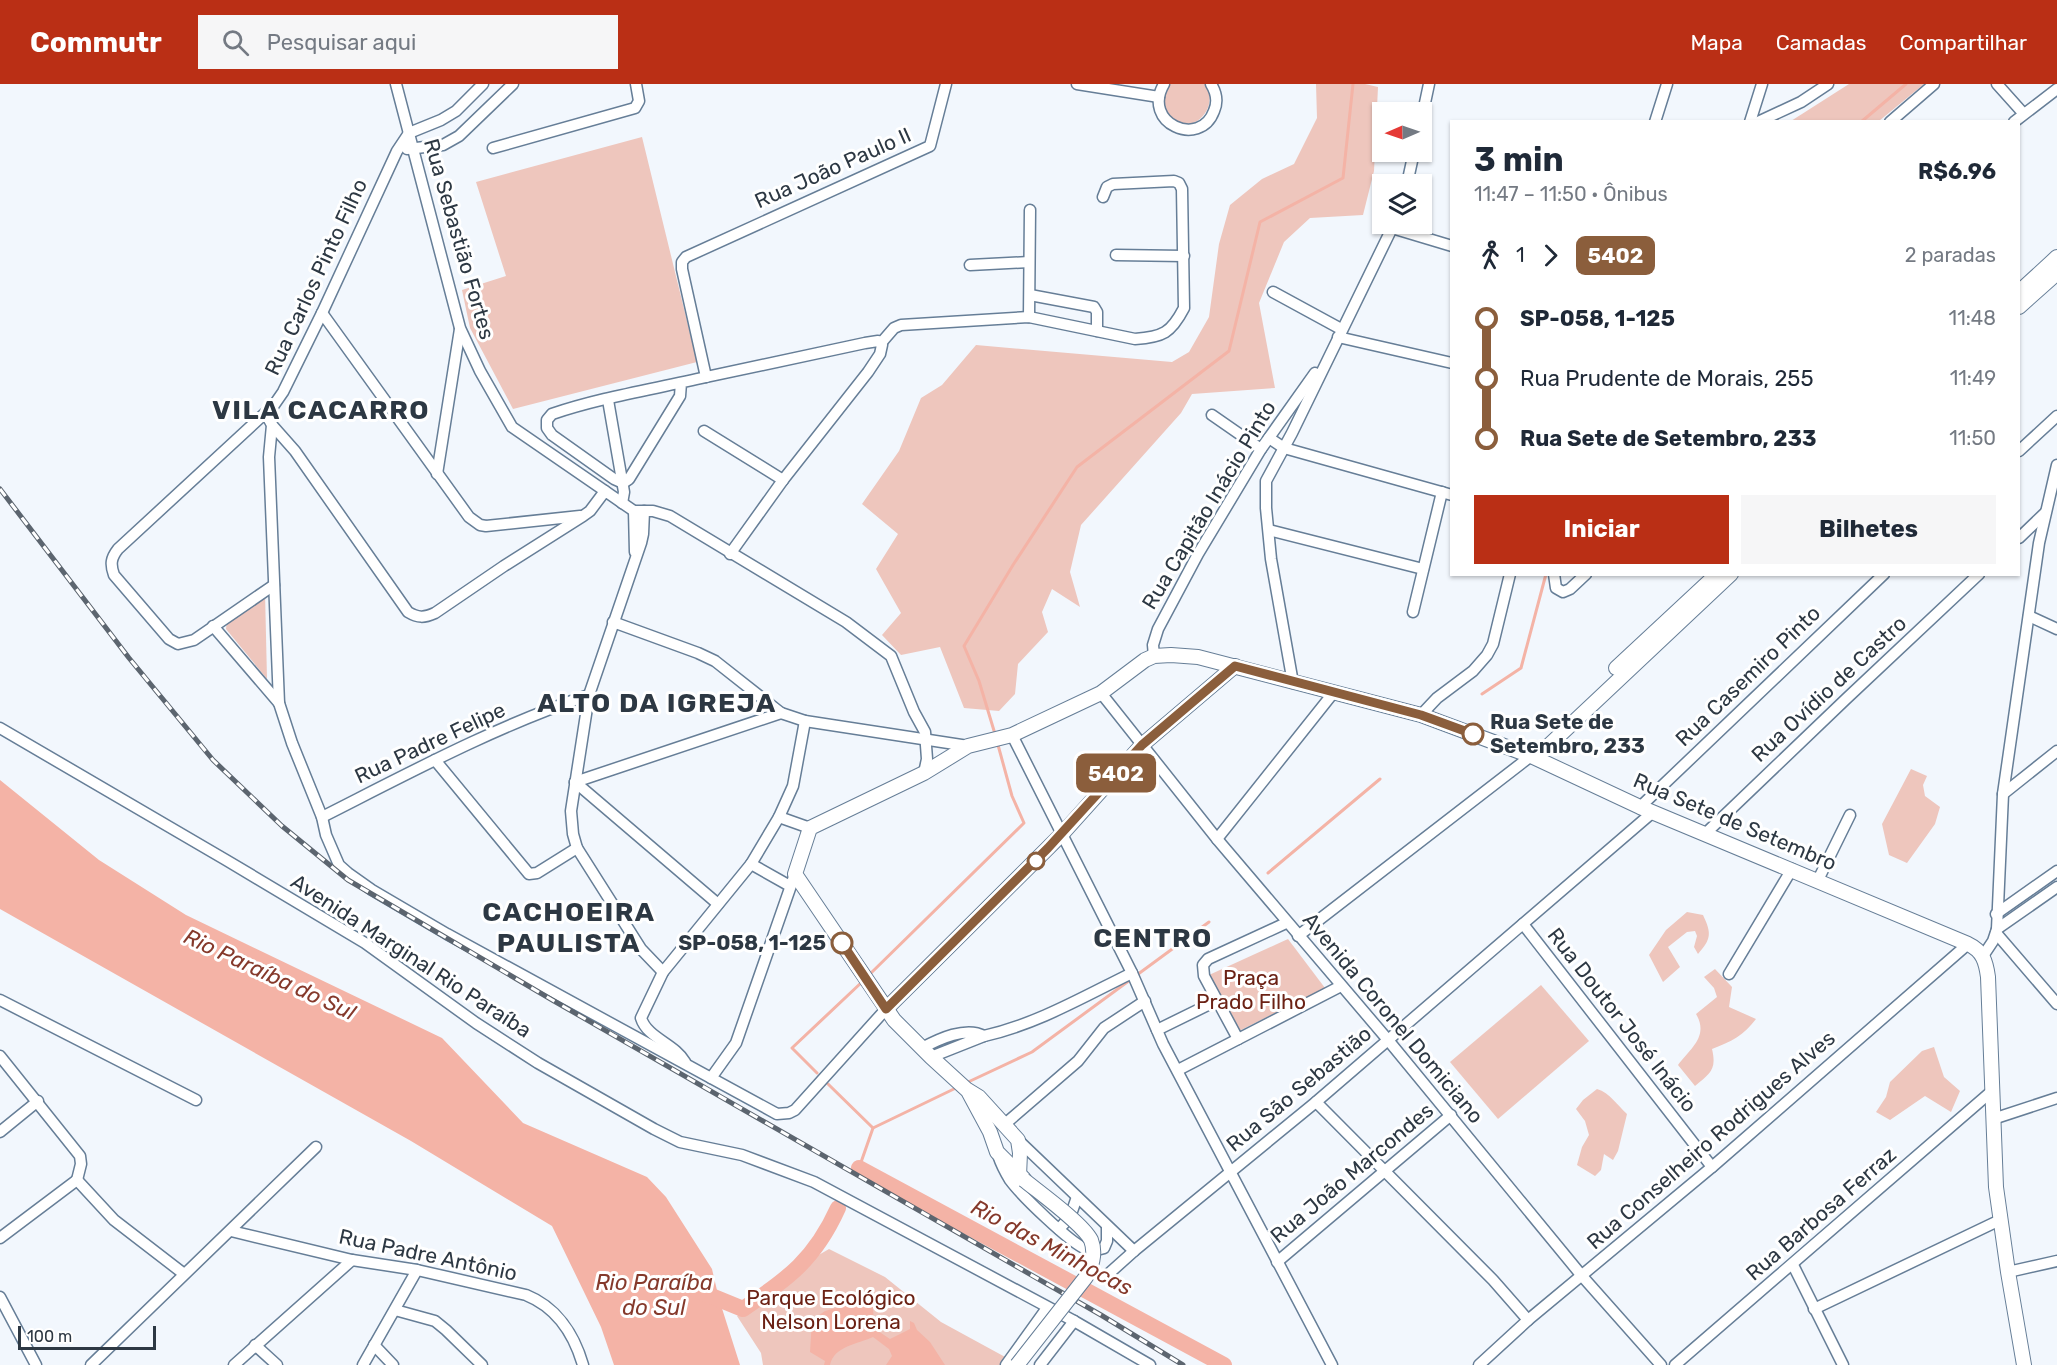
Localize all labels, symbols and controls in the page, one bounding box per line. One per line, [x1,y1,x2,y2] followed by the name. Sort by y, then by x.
[198,15,618,69] search box
[30,26,162,59] text: Commutr
[219,26,252,59] icon: search
[267,29,416,56] text: Pesquisar aqui
[1690,30,1743,55] text: Mapa
[1776,30,1866,55] text: Camadas
[1899,30,2027,55] text: Compartilhar
[1372,102,1432,162] north arrow
[1372,102,1432,234] map controls
[751,122,915,213] street label: Rua João Paulo II
[419,136,500,342] street label: Rua Sebastião Fortes
[1474,140,1564,179] text: 3 min
[1918,158,1996,185] text: R$6.96
[1372,174,1432,234] button: layers
[259,175,372,379] street label: Rua Carlos Pinto Filho
[1474,182,1668,206] text: 11:47 – 11:50 · Ônibus
[1474,239,1507,272] icon: walk
[1534,239,1567,272] icon: forward
[1516,243,1525,267] text: 1
[1588,243,1643,268] text: 5402
[1905,243,1996,267] text: 2 paradas
[1520,305,1675,332] text: SP-058, 1-125
[1949,306,1996,330] text: 11:48
[1520,365,1814,392] text: Rua Prudente de Morais, 255
[1950,366,1996,390] text: 11:49
[212,394,430,426] district label: VILA CACARRO
[1136,396,1281,613] street label: Rua Capitão Inácio Pinto
[1520,425,1817,452] text: Rua Sete de Setembro, 233
[1949,426,1996,450] text: 11:50
[1474,495,1729,564] button: Iniciar
[1741,495,1996,564] button: Bilhetes
[1670,600,1825,751] street label: Rua Casemiro Pinto
[1746,610,1911,767] street label: Rua Ovídio de Castro
[537,687,777,719] district label: ALTO DA IGREJA
[350,697,509,788] street label: Rua Padre Felipe
[1490,709,1645,758] place label: Rua Sete de Setembro, 233
[1462,723,1484,745] marker: Rua Sete de Setembro, 233
[1074,754,1158,792] line badge: 5402
[1088,761,1144,786] text: 5402
[1630,767,1840,876] street label: Rua Sete de Setembro
[1027,852,1045,870] unlabelled marker
[287,869,536,1043] street label: Avenida Marginal Rio Paraíba
[482,896,656,959] district label: CACHOEIRA PAULISTA
[1298,907,1489,1128] street label: Avenida Coronel Domiciano
[1093,922,1213,954] district label: CENTRO
[180,923,361,1026] water label: Rio Paraíba do Sul
[1543,923,1702,1117] street label: Rua Doutor José Inácio
[678,930,826,955] place label: SP-058, 1-125
[831,932,853,954] marker: SP-058, 1-125
[1196,965,1306,1014] park label: Praça Prado Filho
[1221,1021,1376,1157] street label: Rua São Sebastião
[1582,1025,1840,1254] street label: Rua Conselheiro Rodrigues Alves
[1265,1097,1438,1248] street label: Rua João Marcondes
[1741,1142,1901,1286] street label: Rua Barbosa Ferraz
[966,1194,1137,1301] water label: Rio das Minhocas
[337,1223,519,1286] street label: Rua Padre Antônio
[595,1269,713,1321] water label: Rio Paraíba do Sul
[746,1285,916,1334] park label: Parque Ecológico Nelson Lorena
[18,1323,156,1350] scale bar
[27,1327,72,1346] text: 100 m

